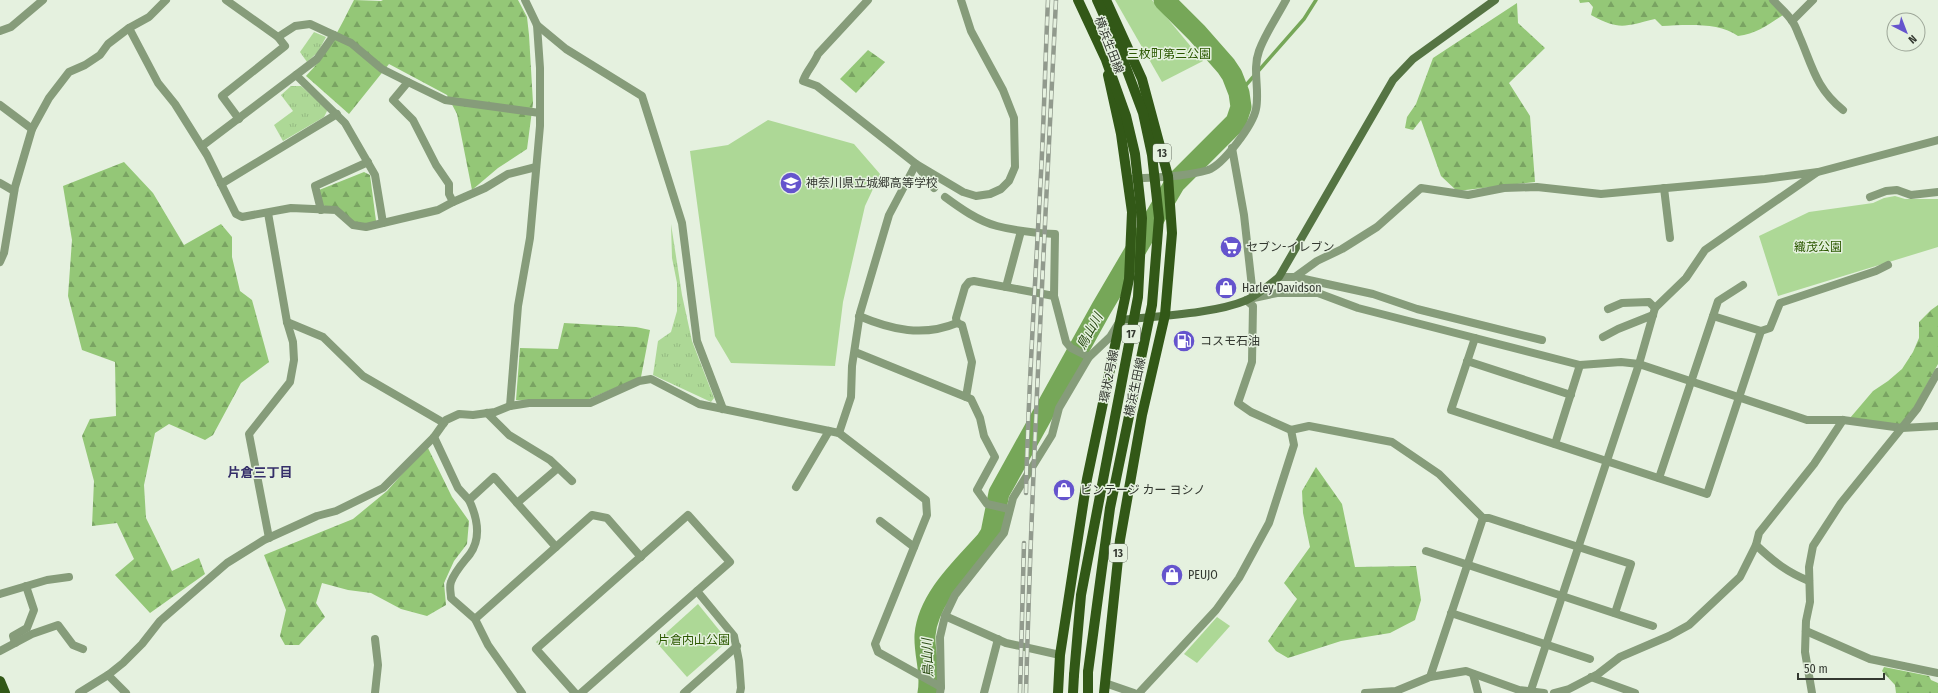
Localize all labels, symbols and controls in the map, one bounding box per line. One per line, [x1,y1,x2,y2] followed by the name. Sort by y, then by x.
[1886,12,1926,52] north arrow
[1092,14,1126,76] street label: 横浜生田線
[1906,32,1919,46] text: N
[1127,47,1211,61] park label: 三枚町第三公園
[1153,144,1171,162] road number: 13
[778,170,804,196] school or university icon: 神奈川県立城郷高等学校
[806,176,938,190] place label: 神奈川県立城郷高等学校
[1218,234,1244,260] supermarket icon: セブン-イレブン
[1246,240,1334,254] place label: セブン-イレブン
[1794,240,1842,254] park label: 織茂公園
[1213,275,1239,301] shop icon: Harley Davidson
[1242,281,1322,295] place label: Harley Davidson
[1073,309,1106,352] water label: 鳥山川
[1122,325,1140,343] road number: 17
[1171,328,1197,354] fuel station icon: コスモ石油
[1200,334,1260,348] place label: コスモ石油
[1097,349,1121,403] street label: 環状2号線
[1122,356,1148,418] street label: 横浜生田線
[227,465,293,480] district label: 片倉三丁目
[1051,477,1077,503] shop icon: ビンテージ カー ヨシノ
[1080,483,1205,497] place label: ビンテージ カー ヨシノ
[1109,544,1127,562] road number: 13
[1159,562,1185,588] shop icon: PEUJO
[1188,568,1218,582] place label: PEUJO
[658,633,730,647] park label: 片倉内山公園
[919,636,936,678] water label: 鳥山川
[1798,655,1884,681] scale bar
[1804,662,1828,676] text: 50 m

